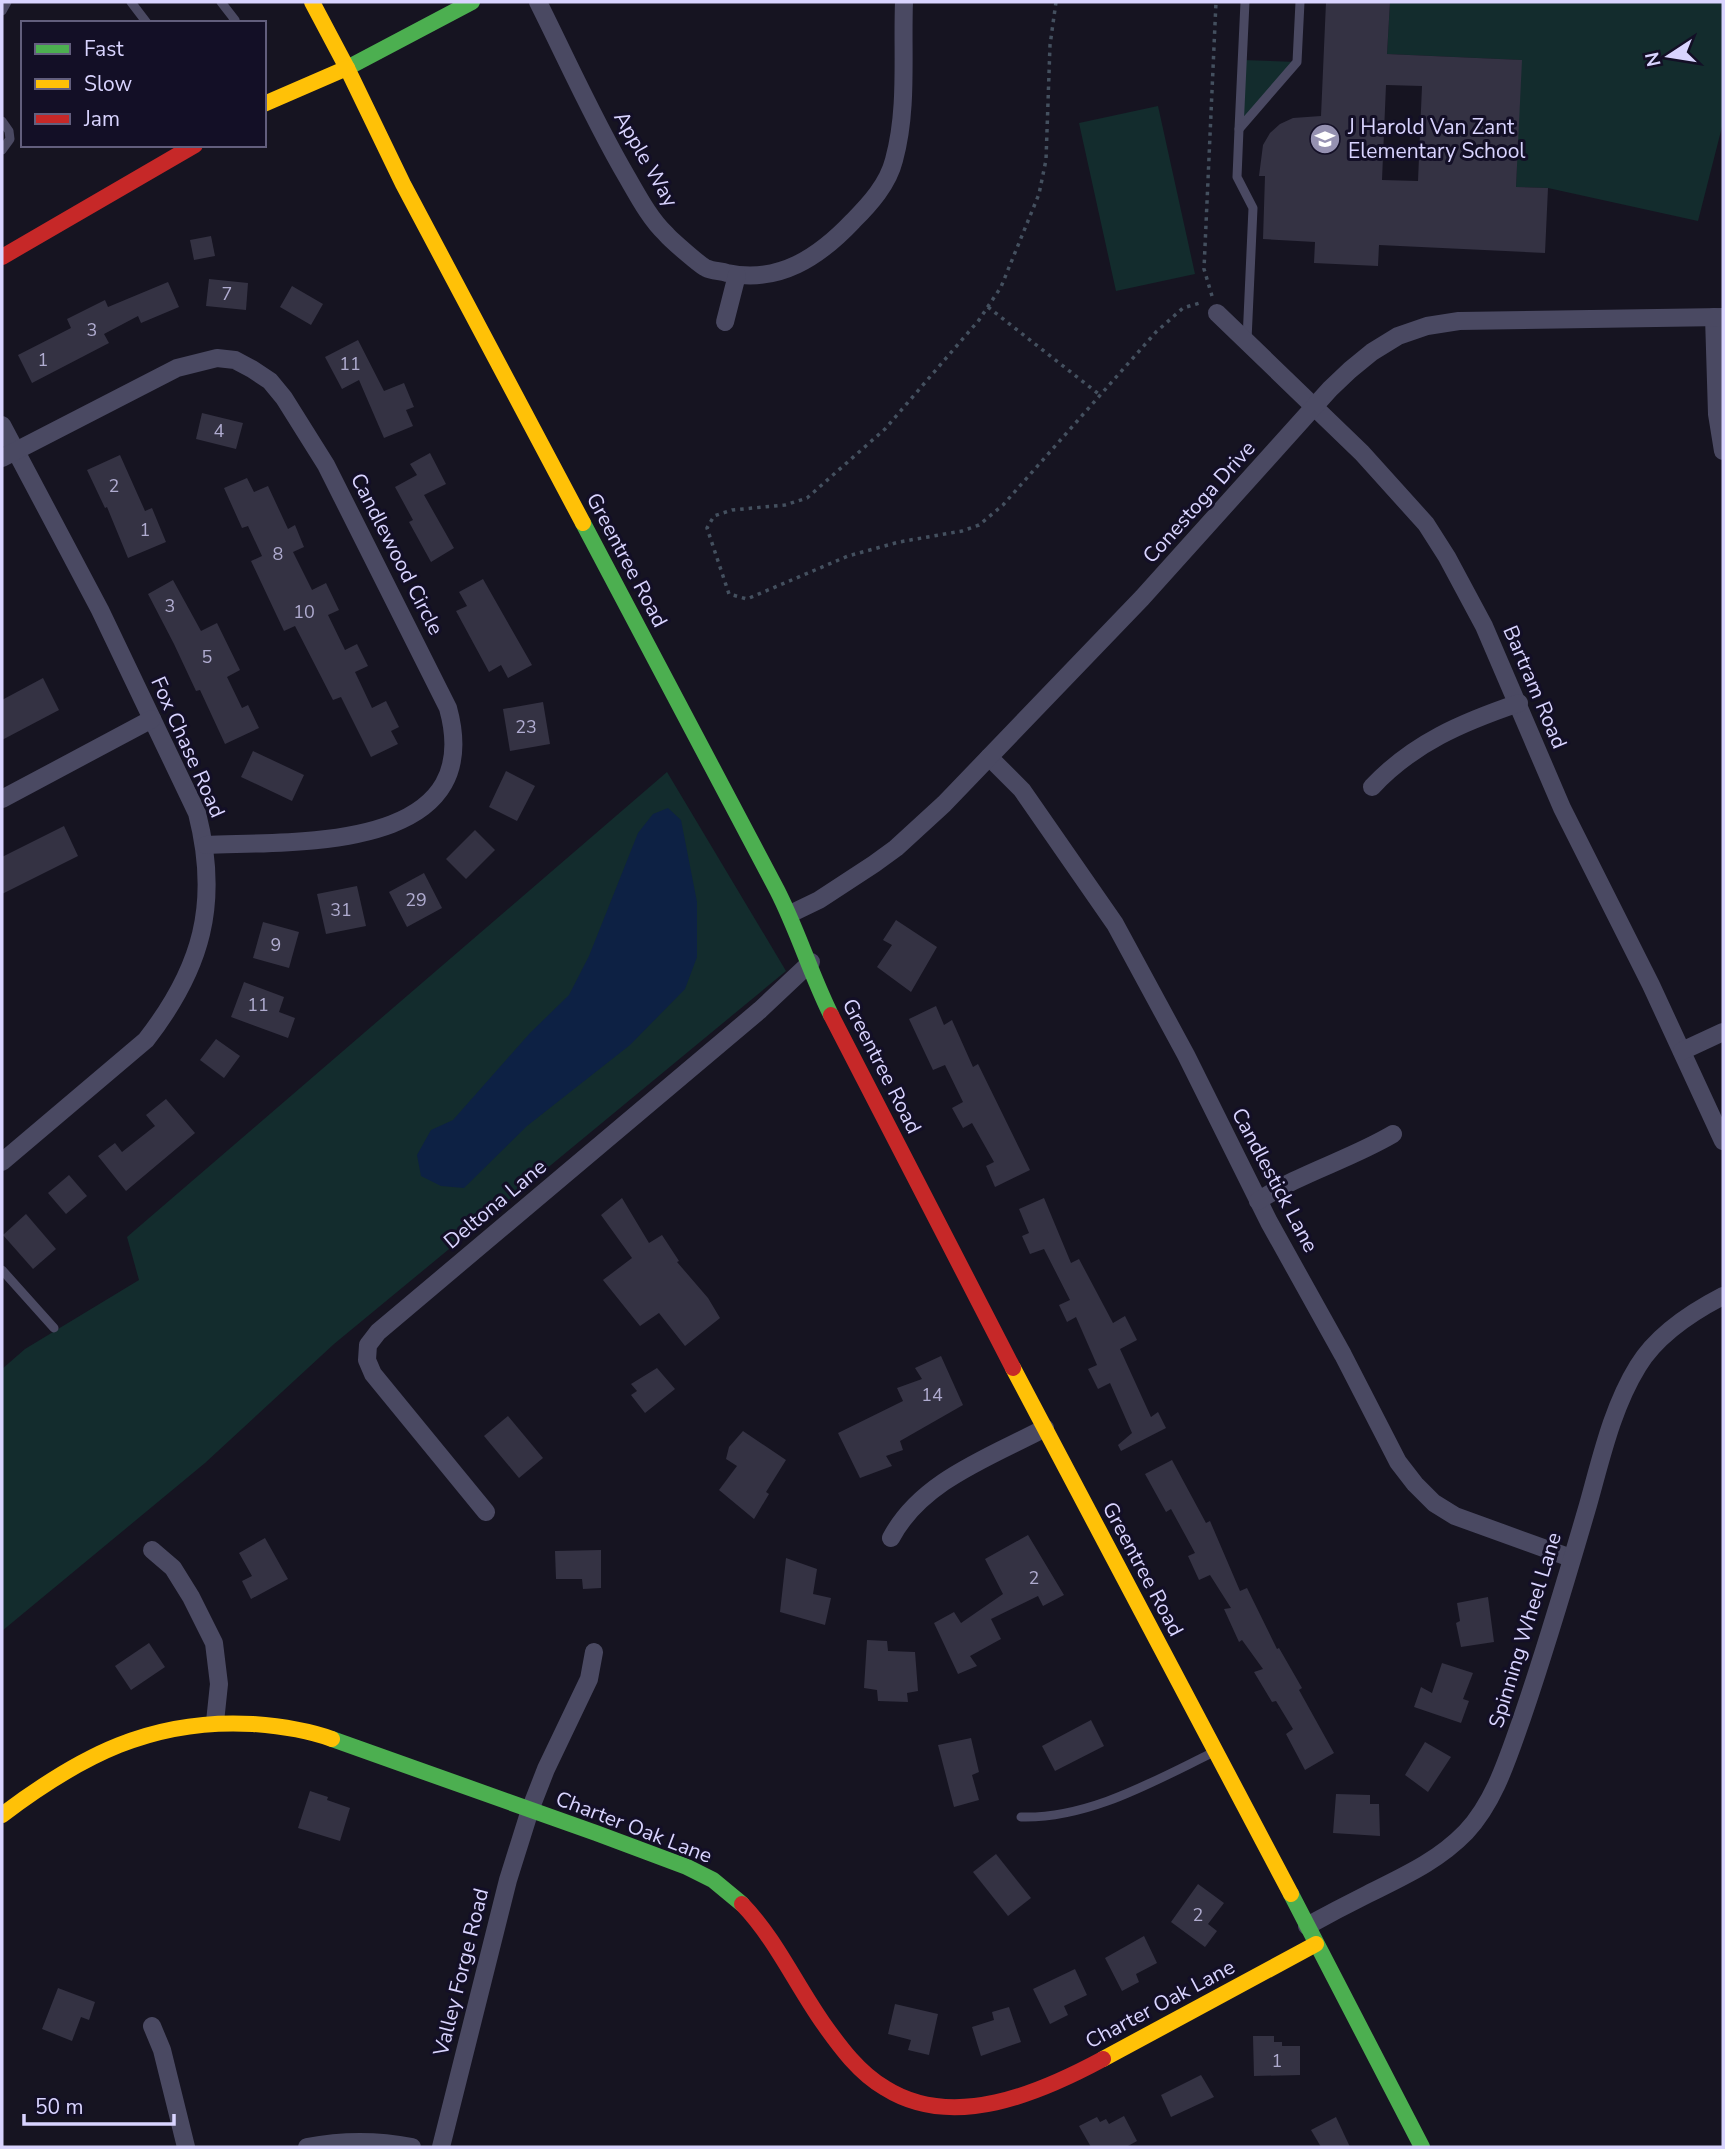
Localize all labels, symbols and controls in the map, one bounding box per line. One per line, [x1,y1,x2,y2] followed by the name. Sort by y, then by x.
[21,21,266,147] legend
[1634,21,1704,91] north arrow
[84,35,124,63] text: Fast
[1639,50,1668,69] text: N
[84,70,133,98] text: Slow
[83,105,120,133] text: Jam
[607,106,685,212] street label: Apple Way
[1347,113,1526,165] place label: J Harold Van Zant Elementary School
[1308,122,1342,156] school or university icon: J Harold Van Zant Elementary School
[222,282,232,306] house number: 7
[87,318,97,342] house number: 3
[38,348,48,372] house number: 1
[339,352,361,376] house number: 11
[214,419,225,443] house number: 4
[1136,435,1262,569] street label: Conestoga Drive
[344,468,450,640] street label: Candlewood Circle
[109,474,119,498] house number: 2
[580,488,674,632] street label: Greentree Road
[140,518,150,542] house number: 1
[273,542,283,566] house number: 8
[165,594,175,618] house number: 3
[293,600,315,624] house number: 10
[1496,621,1574,753] street label: Bartram Road
[202,645,212,669] house number: 5
[144,672,232,822] street label: Fox Chase Road
[515,715,537,739] house number: 23
[405,888,427,912] house number: 29
[330,898,352,922] house number: 31
[271,933,281,957] house number: 9
[247,993,269,1017] house number: 11
[836,994,928,1138] street label: Greentree Road
[1225,1103,1325,1257] street label: Candlestick Lane
[438,1153,552,1255] street label: Deltona Lane
[921,1383,943,1407] house number: 14
[1096,1497,1190,1641] street label: Greentree Road
[1482,1529,1568,1731] street label: Spinning Wheel Lane
[1029,1566,1039,1590] house number: 2
[552,1784,716,1870] street label: Charter Oak Lane
[426,1885,495,2060] street label: Valley Forge Road
[1193,1903,1203,1927] house number: 2
[1080,1953,1240,2055] street label: Charter Oak Lane
[1272,2049,1282,2073] house number: 1
[24,2082,175,2126] scale bar
[35,2093,84,2121] text: 50 m

